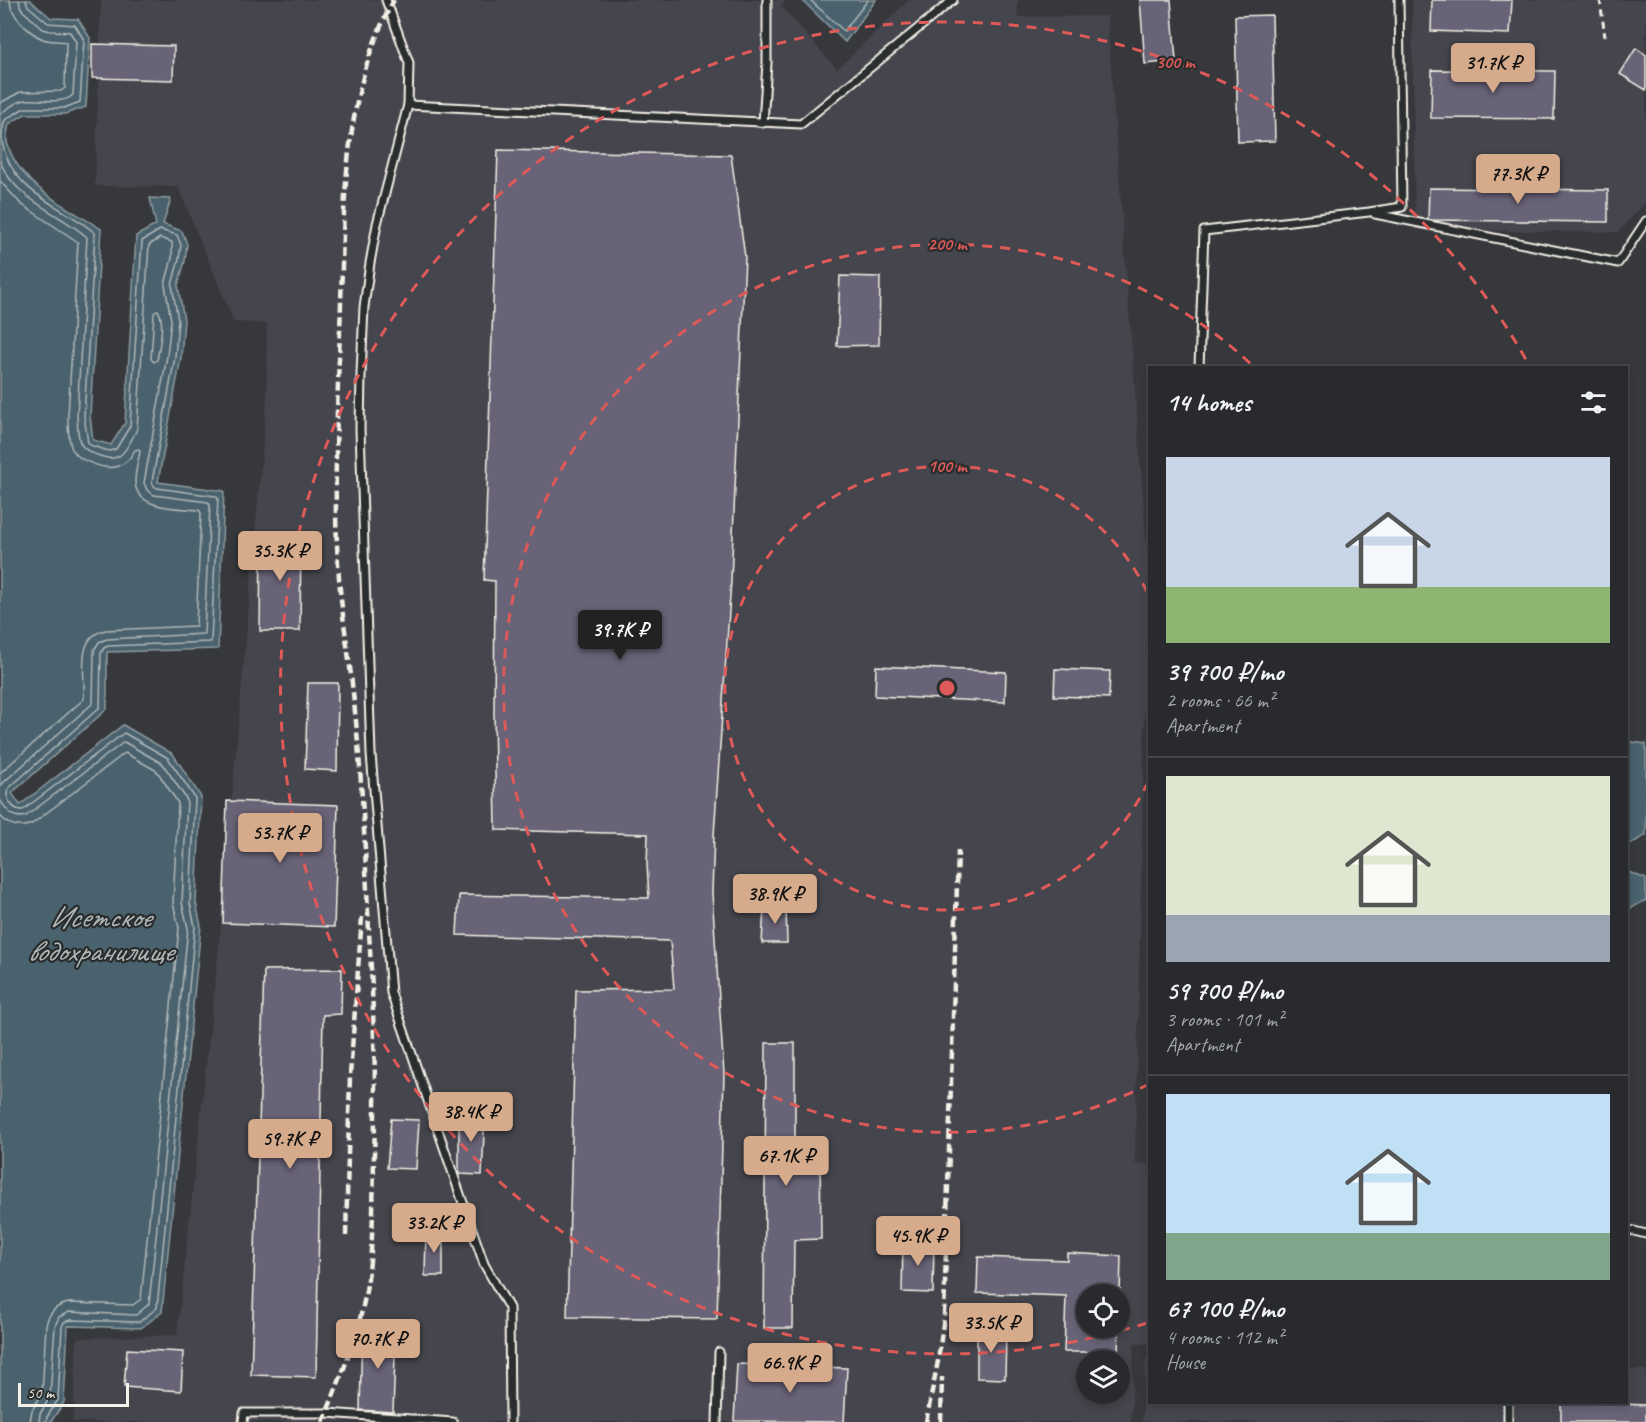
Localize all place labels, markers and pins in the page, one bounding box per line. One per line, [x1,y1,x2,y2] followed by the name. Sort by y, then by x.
[1438,43,1548,94] pin: 31.7K ₽
[1463,154,1573,205] pin: 77.3K ₽
[225,531,335,582] pin: 35.3K ₽
[565,610,675,661] pin: 39.7K ₽
[937,678,957,698] centre of rings
[225,813,335,864] pin: 53.7K ₽
[720,874,830,925] pin: 38.9K ₽
[416,1092,526,1143] pin: 38.4K ₽
[235,1119,345,1170] pin: 59.7K ₽
[731,1136,841,1187] pin: 67.1K ₽
[379,1203,489,1254] pin: 33.2K ₽
[863,1216,973,1267] pin: 45.9K ₽
[936,1303,1046,1354] pin: 33.5K ₽
[323,1319,433,1370] pin: 70.7K ₽
[735,1343,845,1394] pin: 66.9K ₽

